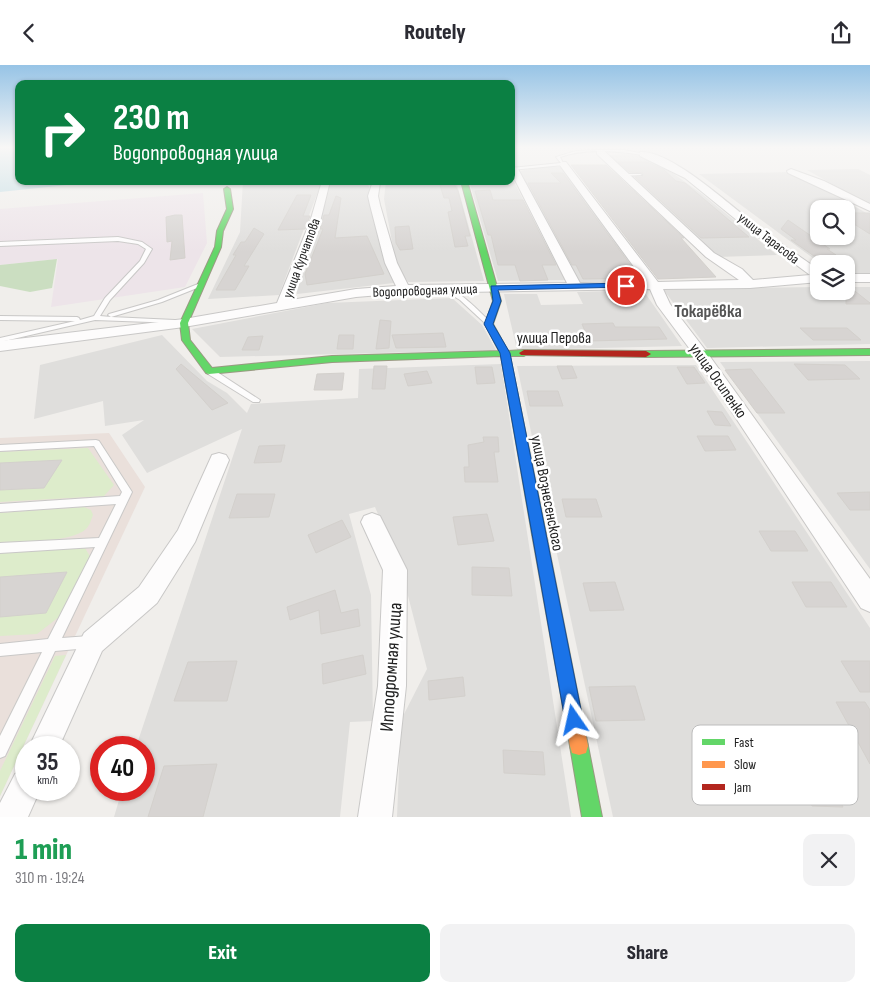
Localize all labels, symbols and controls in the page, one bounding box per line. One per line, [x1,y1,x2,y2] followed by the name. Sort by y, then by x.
[15,19,43,47] icon: back
[404,19,466,46] text: Routely
[827,19,855,47] icon: share
[113,97,189,140] text: 230 m
[30,100,95,165] icon: right
[113,140,278,167] text: Водопроводная улица
[810,200,855,300] map controls
[810,200,855,245] button: search
[735,209,803,268] street label: улица Тарасова
[279,216,324,300] street label: улица Курчатова
[810,255,855,300] button: layers
[605,265,647,307] pin
[612,272,640,300] icon: arrive
[372,280,478,301] street label: Водопроводная улица
[674,301,742,322] district label: Токарёвка
[517,329,591,348] street label: улица Перова
[685,340,751,422] street label: улица Осипенко
[526,434,567,553] street label: улица Вознесенского
[376,602,407,732] street label: Ипподромная улица
[547,693,599,745] position arrow
[692,725,858,805] legend
[734,734,754,751] text: Fast
[90,736,155,801] speed limit sign: 40
[36,747,59,778] text: 35
[734,756,756,773] text: Slow
[37,773,58,788] text: km/h
[733,779,751,796] text: Jam
[15,832,72,868] text: 1 min
[803,834,855,886] button: close
[15,869,84,888] text: 310 m · 19:24
[15,924,430,982] button: Exit
[440,924,855,982] button: Share

